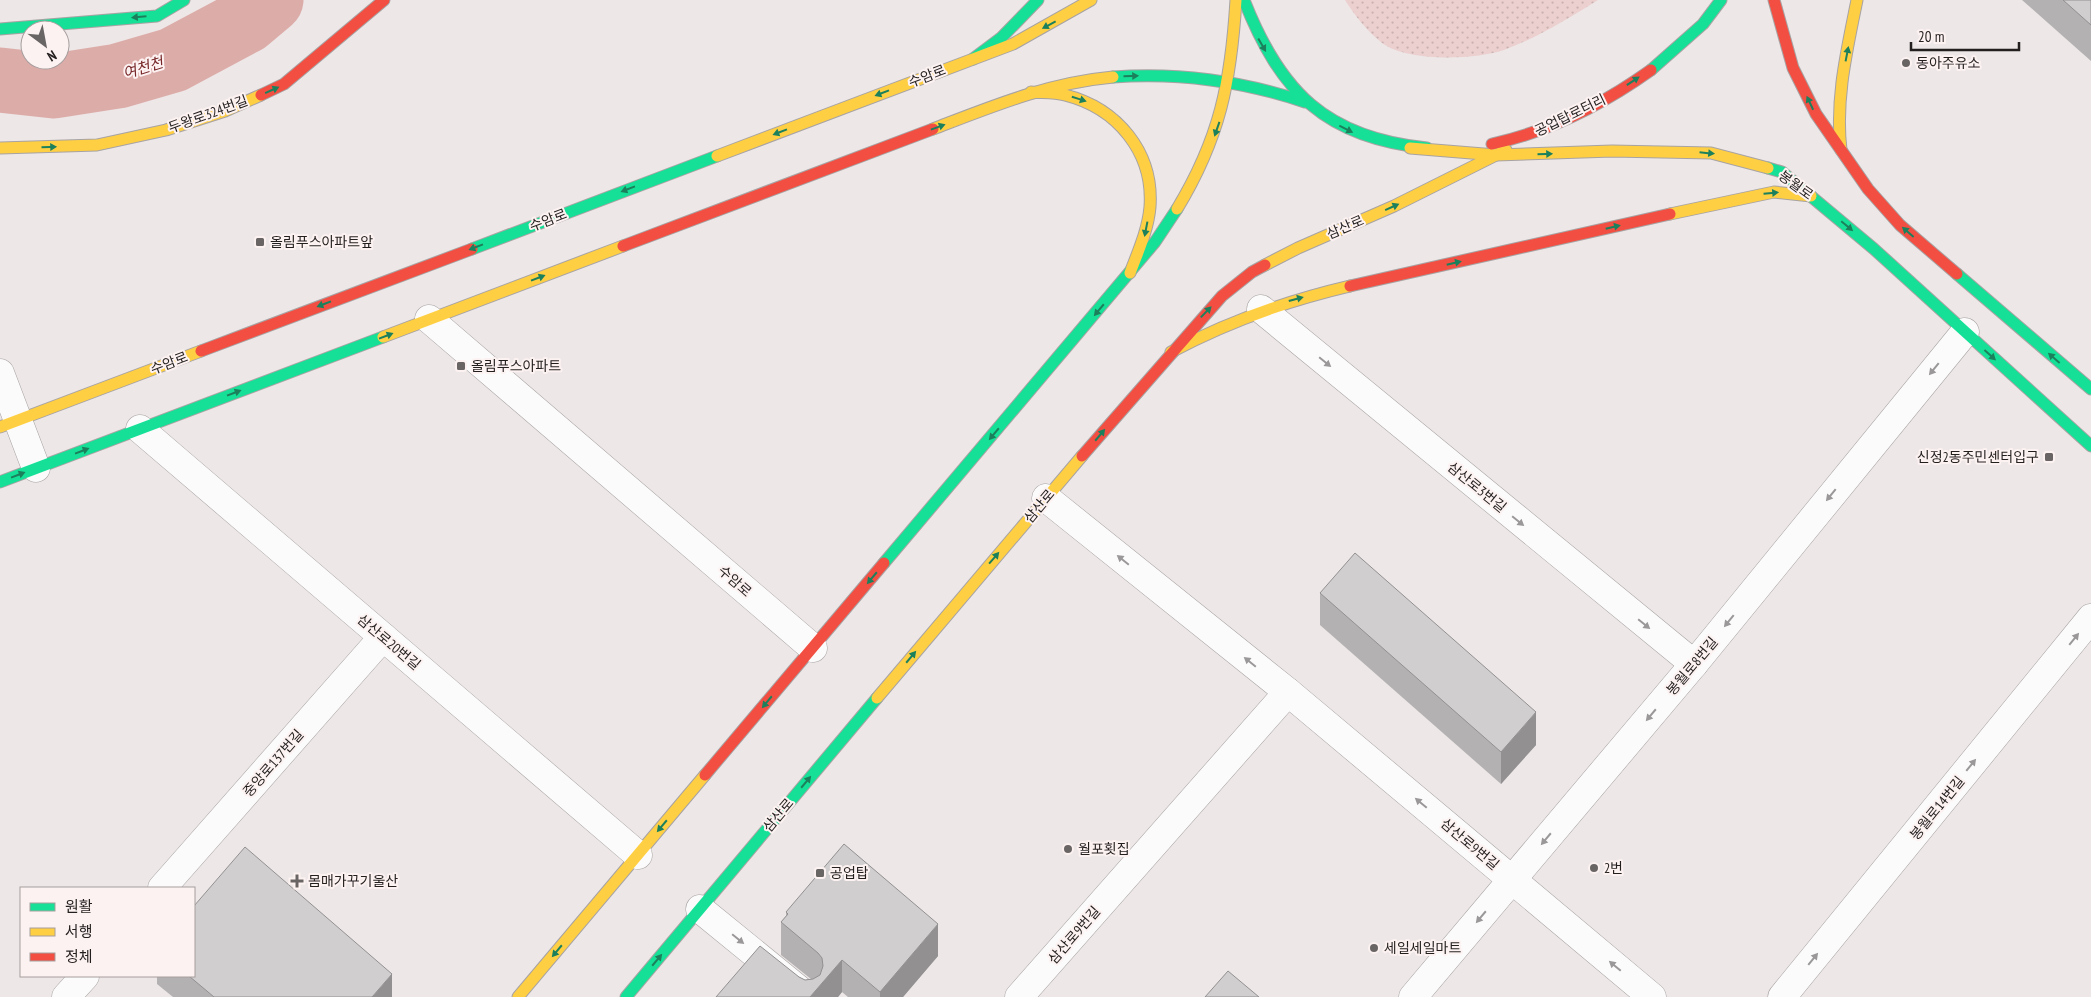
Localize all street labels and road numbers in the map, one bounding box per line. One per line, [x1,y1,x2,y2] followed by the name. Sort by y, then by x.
[906,61,948,91] street label: 수암로
[1531,90,1609,140] street label: 공업탑로터리
[166,91,250,137] street label: 두왕로324번길
[1775,166,1817,204] street label: 봉월로
[527,205,569,235] street label: 수암로
[1324,211,1366,243] street label: 삼산로
[148,348,190,378] street label: 수암로
[1444,458,1510,516] street label: 삼산로3번길
[1020,485,1058,527] street label: 삼산로
[715,562,756,601] street label: 수암로
[354,610,424,674] street label: 삼산로20번길
[1662,633,1722,699] street label: 봉월로8번길
[239,726,307,800] street label: 중앙로137번길
[1906,772,1968,844] street label: 봉월로14번길
[759,794,797,836] street label: 삼산로
[1437,814,1503,874] street label: 삼산로9번길
[1044,902,1104,968] street label: 삼산로9번길

